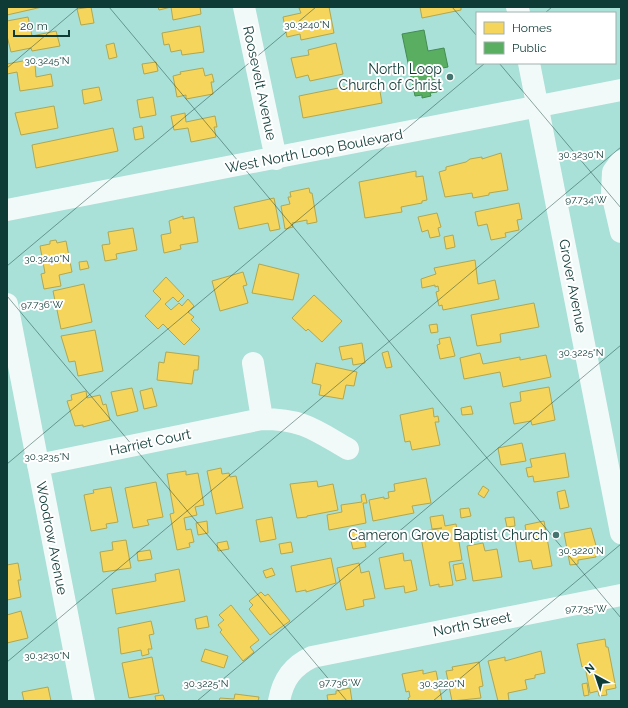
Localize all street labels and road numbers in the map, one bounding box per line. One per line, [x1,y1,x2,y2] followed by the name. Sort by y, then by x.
[240,24,280,142] street label: Roosevelt Avenue
[224,126,404,176] street label: West North Loop Boulevard
[556,238,590,334] street label: Grover Avenue
[108,425,193,458] street label: Harriet Court
[33,480,71,596] street label: Woodrow Avenue
[432,609,513,639] street label: North Street

